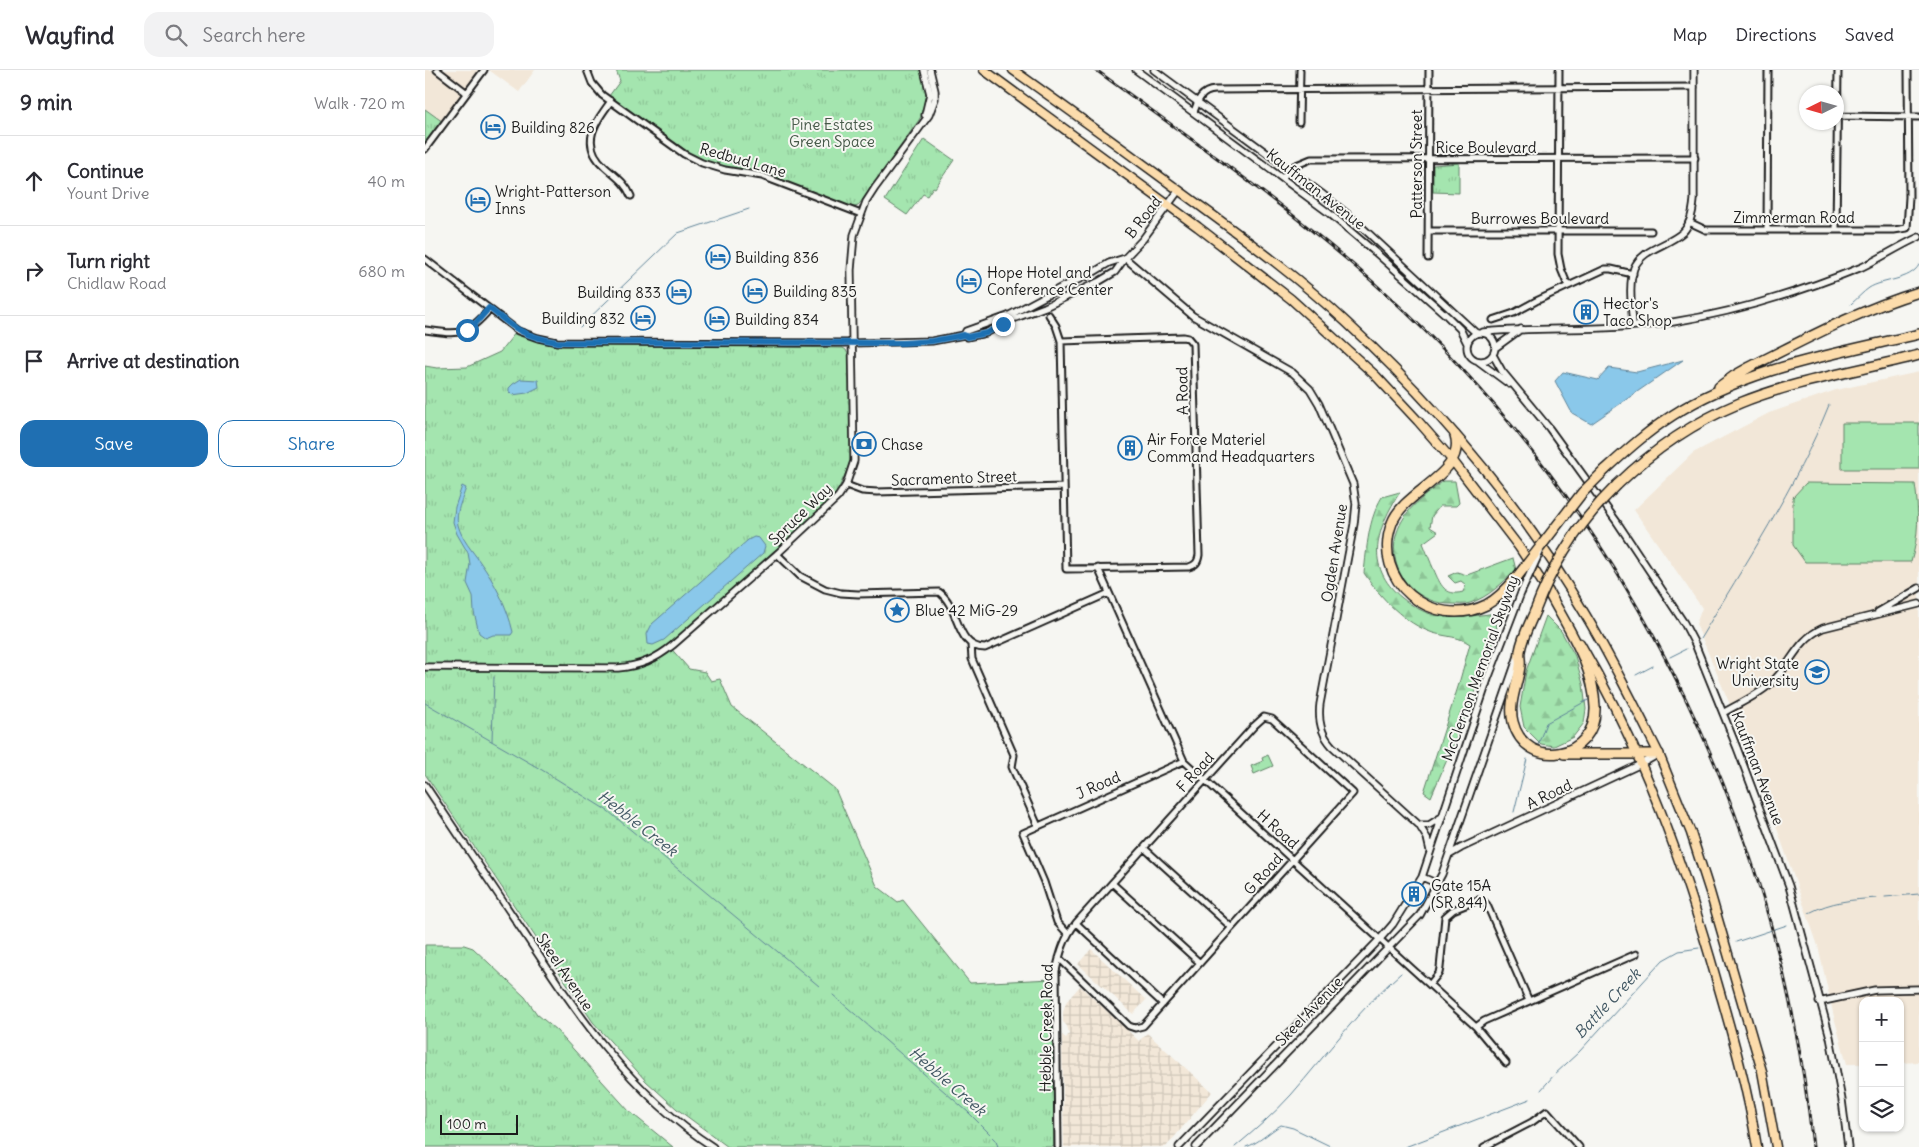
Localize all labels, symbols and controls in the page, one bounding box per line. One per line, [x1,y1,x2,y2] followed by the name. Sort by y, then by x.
[144,12,494,57] search box
[25,20,114,50] text: Wayfind
[162,21,190,49] icon: search
[202,23,306,47] text: Search here
[1672,23,1707,46] text: Map
[1735,23,1817,46] text: Directions
[1845,23,1894,46] text: Saved
[1799,85,1844,130] north arrow
[20,89,72,116] text: 9 min
[314,93,405,113] text: Walk · 720 m
[1407,110,1426,218] street label: Patterson Street
[480,114,506,140] hotel icon: Building 826
[789,115,875,151] park label: Pine Estates Green Space
[511,118,595,137] place label: Building 826
[1436,138,1537,157] street label: Rice Boulevard
[698,139,788,181] street label: Redbud Lane
[1263,144,1369,234] street label: Kauffman Avenue
[67,159,144,183] text: Continue
[20,167,48,195] icon: ahead
[367,171,405,191] text: 40 m
[495,182,611,218] place label: Wright-Patterson Inns
[67,183,149,203] text: Yount Drive
[465,187,491,213] hotel icon: Wright-Patterson Inns
[1121,192,1166,242] street label: B Road
[1733,208,1855,227] street label: Zimmerman Road
[1471,209,1609,228] street label: Burrowes Boulevard
[705,244,731,270] hotel icon: Building 836
[735,248,819,267] place label: Building 836
[67,249,150,273] text: Turn right
[20,257,48,285] icon: right
[358,261,405,281] text: 680 m
[987,263,1113,299] place label: Hope Hotel and Conference Center
[956,268,982,294] hotel icon: Hope Hotel and Conference Center
[67,273,166,293] text: Chidlaw Road
[742,278,768,304] hotel icon: Building 835
[666,279,692,305] hotel icon: Building 833
[773,282,857,301] place label: Building 835
[577,283,661,302] place label: Building 833
[1603,294,1672,330] place label: Hector's Taco Shop
[1573,299,1599,325] building icon: Hector's Taco Shop
[630,305,656,331] hotel icon: Building 832
[704,306,730,332] hotel icon: Building 834
[542,309,625,328] place label: Building 832
[735,310,819,329] place label: Building 834
[992,313,1015,336] route end
[456,319,479,342] route start
[20,347,48,375] icon: arrive
[67,349,240,373] text: Arrive at destination
[1172,366,1192,415] street label: A Road
[20,420,208,467] button: Save
[218,420,405,467] button: Share
[1147,430,1315,466] place label: Air Force Materiel Command Headquarters
[851,431,877,457] bank icon: Chase
[881,435,923,454] place label: Chase
[1117,435,1143,461] building icon: Air Force Materiel Command Headquarters
[891,466,1017,490] street label: Sacramento Street
[764,479,836,549] street label: Spruce Way
[1317,502,1351,604] street label: Ogden Avenue
[1437,572,1523,764] street label: McClernon Memorial Skyway
[884,597,910,623] place icon: Blue 42 MiG-29
[915,601,1018,620] place label: Blue 42 MiG-29
[1716,654,1799,690] place label: Wright State University
[1804,659,1830,685] school or university icon: Wright State University
[1728,708,1788,828] street label: Kauffman Avenue
[1172,748,1218,796] street label: F Road
[1073,767,1123,803] street label: J Road
[1523,775,1575,813] street label: A Road
[594,786,683,861] water label: Hebble Creek
[1253,805,1303,853] street label: H Road
[1239,849,1287,899] street label: G Road
[1431,876,1492,912] place label: Gate 15A (SR 844)
[1401,881,1427,907] building icon: Gate 15A (SR 844)
[532,930,598,1014] street label: Skeel Avenue
[1035,963,1057,1092] street label: Hebble Creek Road
[1570,963,1646,1042] water label: Battle Creek
[1271,972,1347,1050] street label: Skeel Avenue
[1859,997,1904,1132] map controls
[1859,997,1904,1042] button: +
[905,1042,992,1121] water label: Hebble Creek
[1859,1042,1904,1087] button: −
[1859,1087,1904,1132] button: layers
[440,1112,517,1135] scale bar
[447,1115,487,1133] text: 100 m

